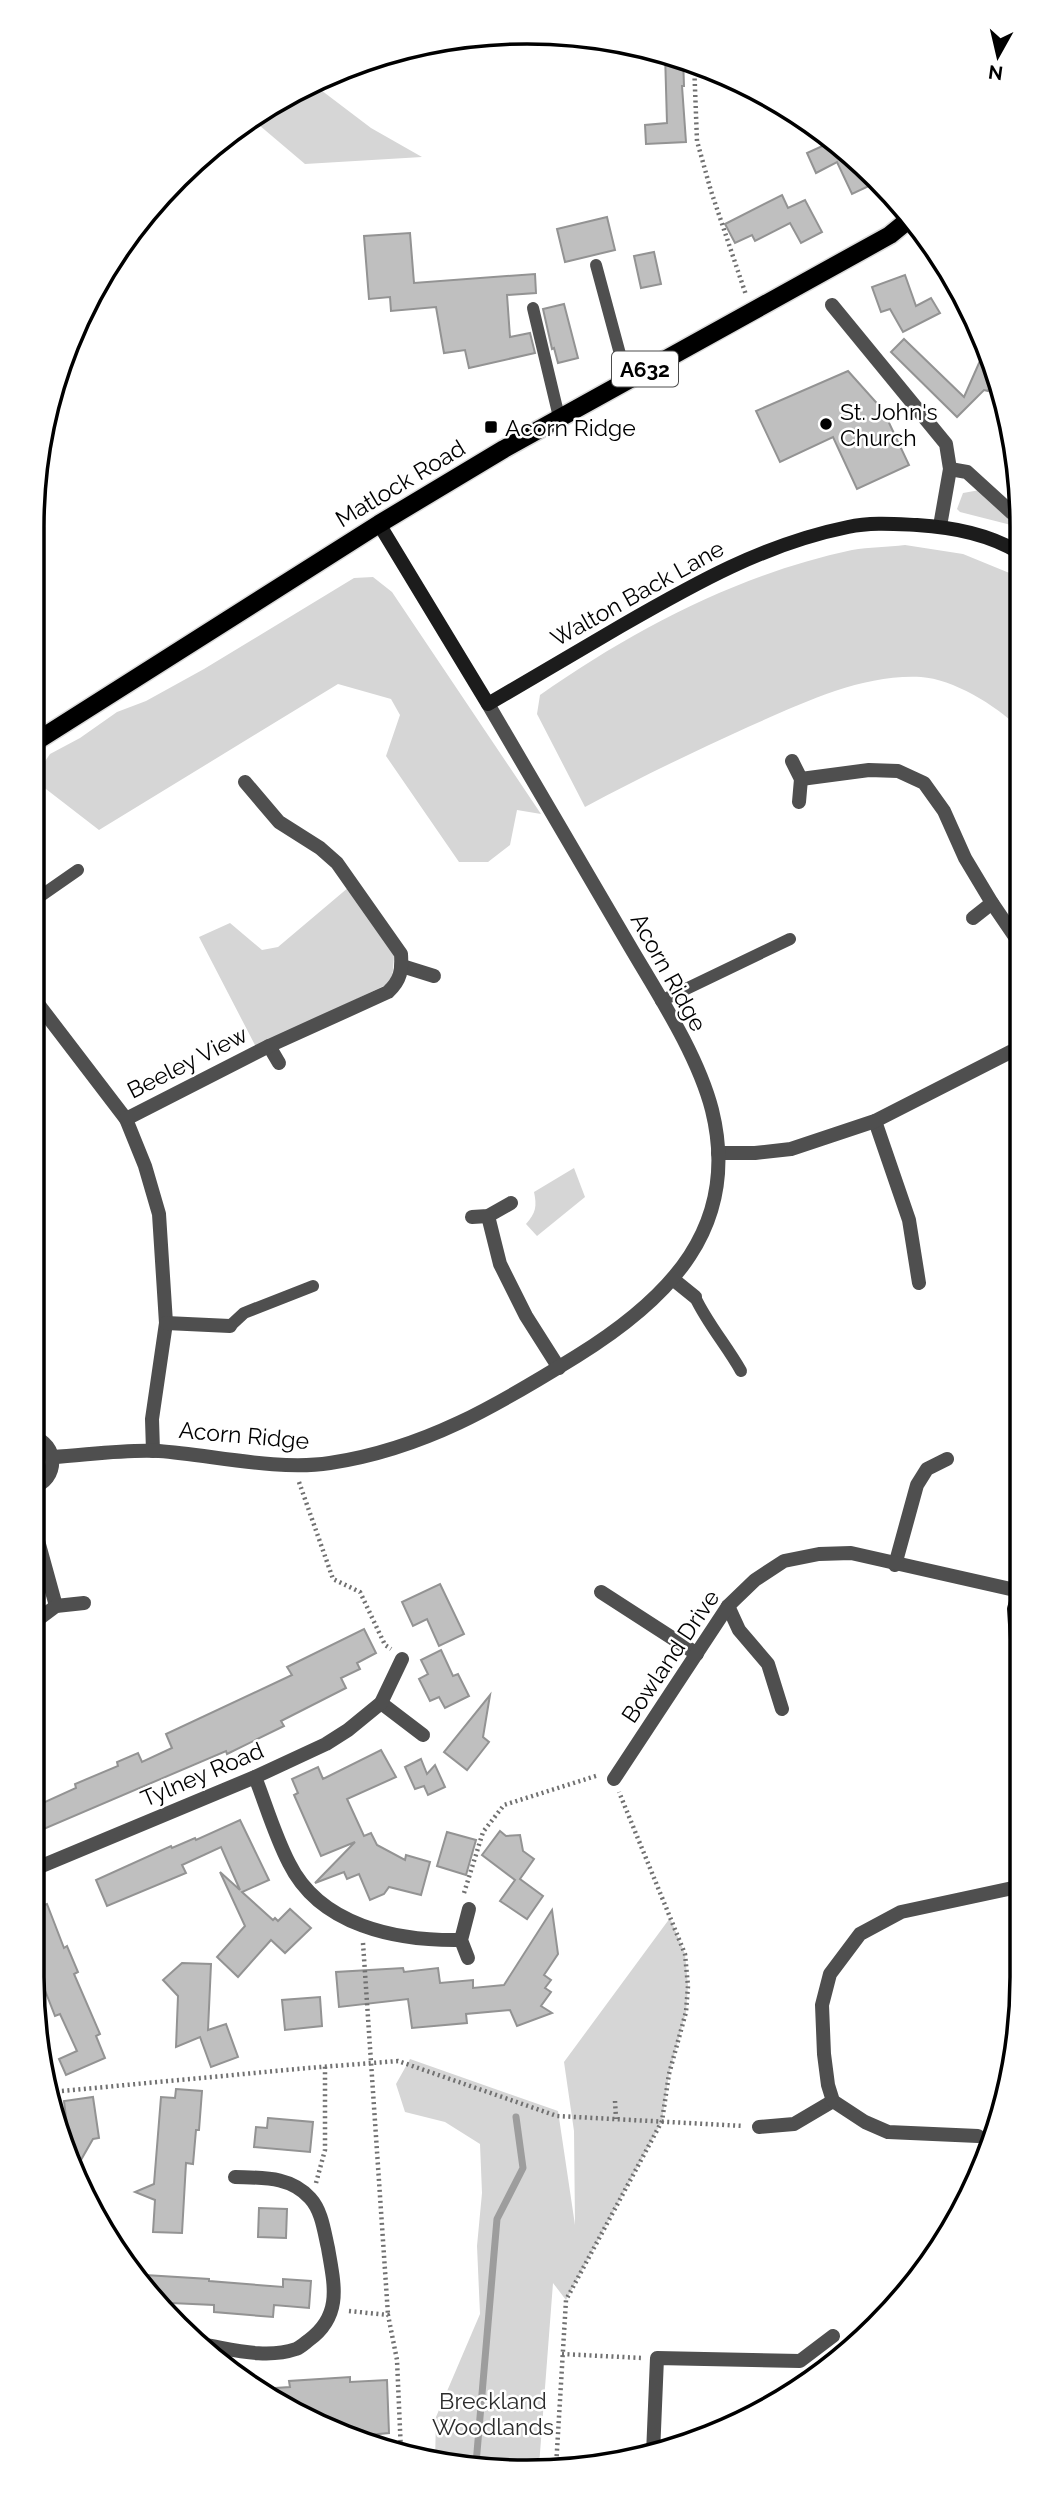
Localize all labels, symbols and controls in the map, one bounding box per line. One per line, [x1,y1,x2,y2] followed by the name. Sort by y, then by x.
[963,21,1033,91] north arrow
[987,61,1004,85] text: N
[612,352,678,386] road number: A632
[840,398,938,451] place label: St. John's Church
[505,414,636,441] place label: Acorn Ridge
[818,416,834,432] marker: St. John's Church
[483,419,499,435] marker: Acorn Ridge
[330,434,470,532] street label: Matlock Road
[546,534,728,652] street label: Walton Back Lane
[626,908,712,1036] street label: Acorn Ridge
[122,1020,252,1104] street label: Beeley View
[178,1416,310,1454] street label: Acorn Ridge
[616,1584,724,1728] street label: Bowland Drive
[137,1736,267,1812] street label: Tylney Road
[432,2387,554,2440] park label: Breckland Woodlands

